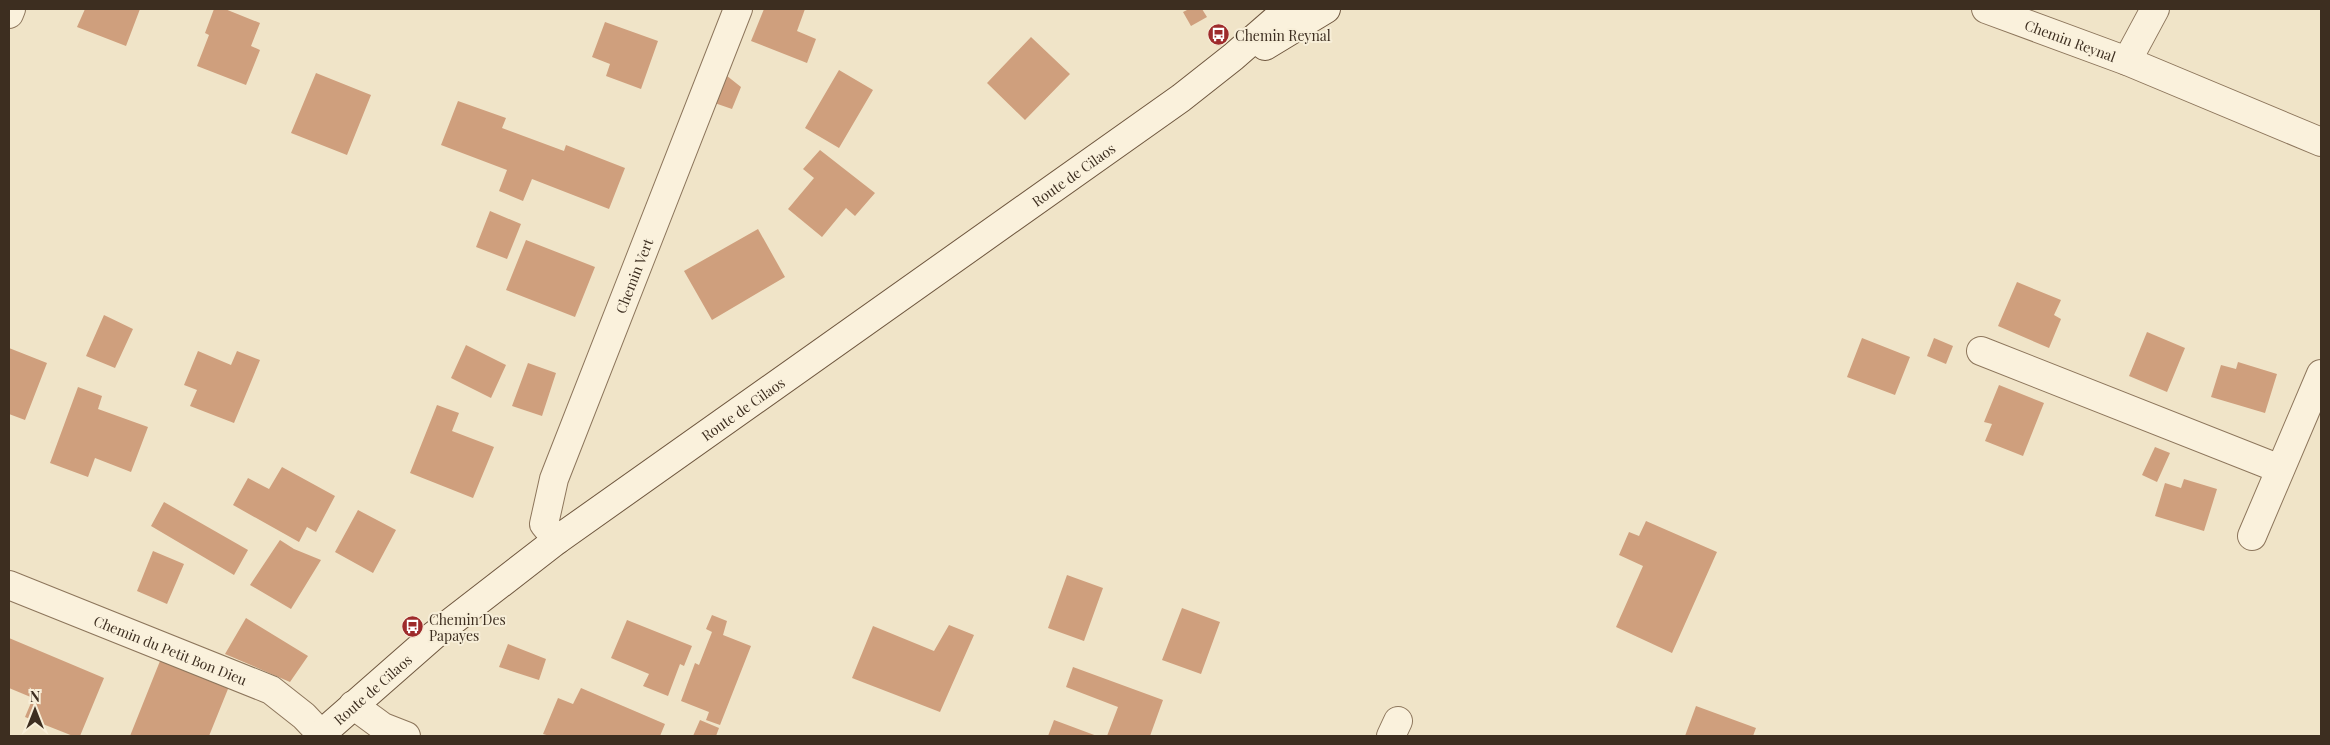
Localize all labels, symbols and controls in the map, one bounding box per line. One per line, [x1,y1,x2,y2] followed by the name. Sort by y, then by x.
[2022,15,2119,66] street label: Chemin Reynal
[1207,23,1231,47] bus stop icon: Chemin Reynal
[1235,26,1331,45] place label: Chemin Reynal
[1028,138,1119,210] street label: Route de Cilaos
[610,234,657,316] street label: Chemin Vert
[697,372,788,445] street label: Route de Cilaos
[429,610,506,645] place label: Chemin Des Papayes
[91,611,250,689] street label: Chemin du Petit Bon Dieu
[401,615,425,639] bus stop icon: Chemin Des Papayes
[329,650,415,729] street label: Route de Cilaos
[10,685,60,735] north arrow
[30,687,40,706] text: N

